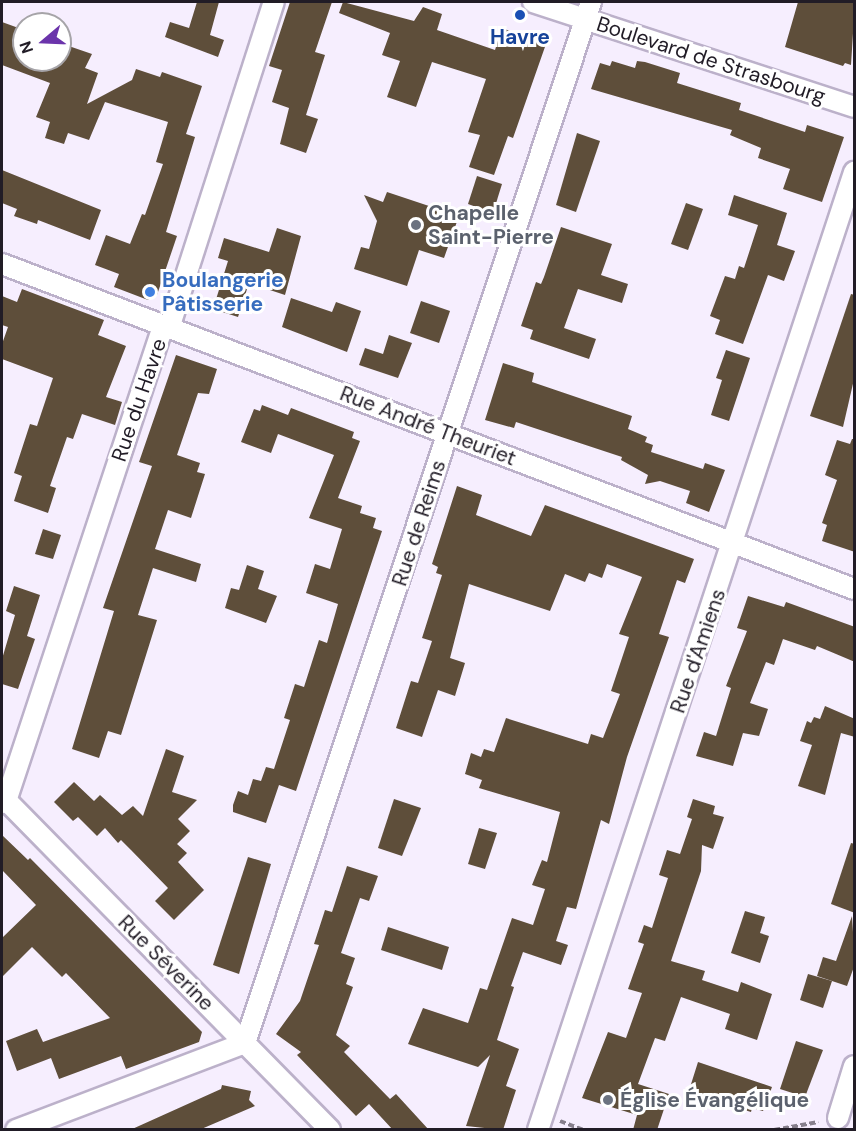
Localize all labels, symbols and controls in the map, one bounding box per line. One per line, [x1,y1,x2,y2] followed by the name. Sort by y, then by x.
[513,8,527,22] marker: Havre
[593,11,829,109] street label: Boulevard de Strasbourg
[12,12,72,72] north arrow
[490,24,550,50] place label: Havre
[15,38,38,56] text: N
[428,200,554,250] place label: Chapelle Saint-Pierre
[409,218,423,232] marker: Chapelle Saint-Pierre
[162,267,284,317] place label: Boulangerie Pâtisserie
[143,285,157,299] marker: Boulangerie Pâtisserie
[106,335,172,465] street label: Rue du Havre
[336,381,520,471] street label: Rue André Theuriet
[387,457,451,589] street label: Rue de Reims
[665,586,731,716] street label: Rue d'Amiens
[113,910,219,1016] street label: Rue Séverine
[620,1087,809,1113] place label: Église Évangélique
[601,1093,615,1107] marker: Église Évangélique

